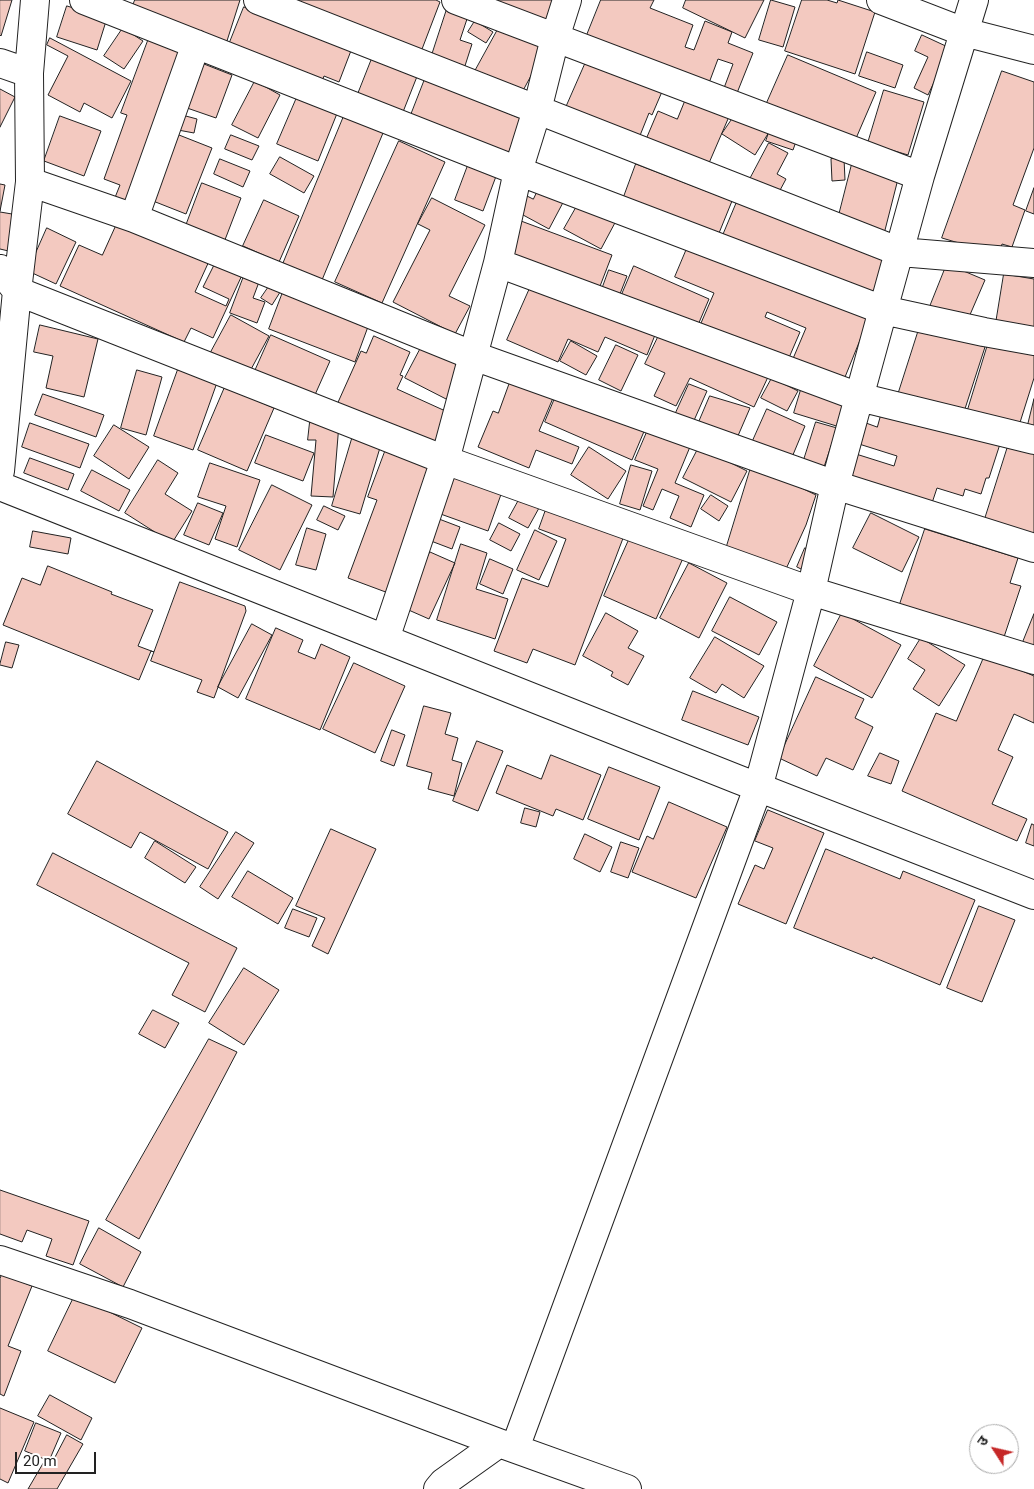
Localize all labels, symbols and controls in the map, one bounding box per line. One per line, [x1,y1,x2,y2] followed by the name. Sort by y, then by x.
[969,1424,1019,1474] north arrow
[974,1433,991,1449] text: उ
[18,1442,99,1474] scale bar
[23,1452,57,1470] text: 20 m

